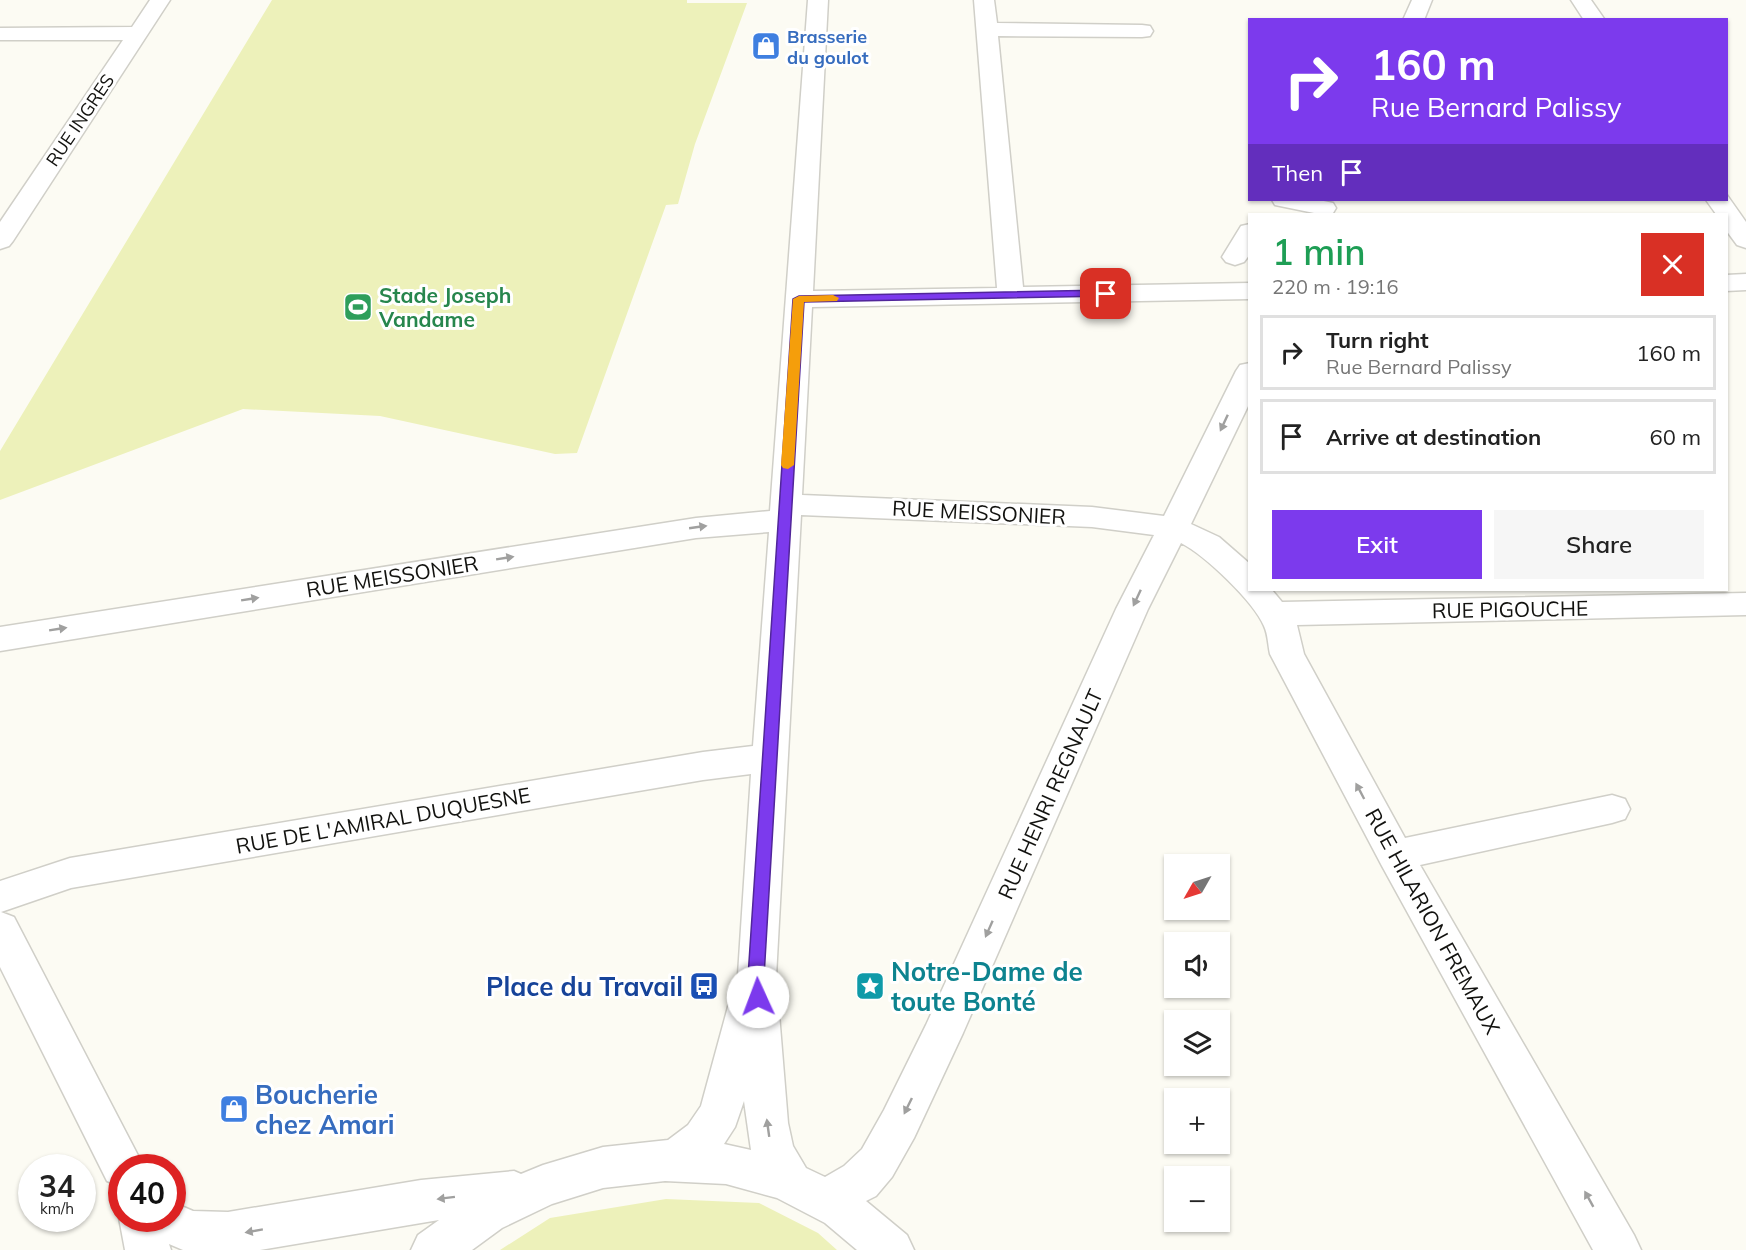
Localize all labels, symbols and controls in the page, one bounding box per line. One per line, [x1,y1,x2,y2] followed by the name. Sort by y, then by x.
[787,25,869,69] place label: Brasserie du goulot
[750,30,782,62] shop icon: Brasserie du goulot
[1371,38,1496,91] text: 160 m
[1272,42,1350,120] icon: right
[41,70,119,170] street label: RUE INGRES
[1371,90,1622,124] text: Rue Bernard Palissy
[1335,156,1368,189] icon: arrive
[1272,159,1323,187] text: Then
[1272,229,1366,274] text: 1 min
[1641,233,1704,296] button: close
[1080,268,1131,319] pin
[1272,274,1398,299] text: 220 m · 19:16
[1089,277,1122,310] icon: arrive
[378,282,511,332] place label: Stade Joseph Vandame
[342,291,374,323] sports icon: Stade Joseph Vandame
[1326,326,1429,354] text: Turn right
[1275,336,1308,369] icon: right
[1636,339,1701,367] text: 160 m
[1326,354,1512,379] text: Rue Bernard Palissy
[1220,415,1229,432] one-way arrow
[1275,420,1308,453] icon: arrive
[1326,423,1541,451] text: Arrive at destination
[1650,423,1701,451] text: 60 m
[891,494,1067,530] street label: RUE MEISSONIER
[1272,510,1482,579] button: Exit
[1494,510,1704,579] button: Share
[688,523,707,532] one-way arrow
[304,550,480,602] street label: RUE MEISSONIER
[496,553,515,562] one-way arrow
[1133,589,1142,606] one-way arrow
[241,594,260,603] one-way arrow
[1432,595,1588,623] street label: RUE PIGOUCHE
[48,625,67,634] one-way arrow
[992,685,1108,903] street label: RUE HENRI REGNAULT
[234,781,532,859] street label: RUE DE L'AMIRAL DUQUESNE
[1356,782,1366,800] one-way arrow
[1360,804,1506,1039] street label: RUE HILARION FREMAUX
[1164,854,1230,920] north arrow
[1164,854,1230,1232] map controls
[985,921,994,938] one-way arrow
[1164,932,1230,998] button: sound
[891,955,1083,1018] place label: Notre-Dame de toute Bonté
[726,965,790,1029] position arrow
[486,970,683,1003] place label: Place du Travail
[688,970,720,1002] bus stop icon: Place du Travail
[854,970,886,1002] place icon: Notre-Dame de toute Bonté
[1164,1010,1230,1076] button: layers
[255,1078,395,1141] place label: Boucherie chez Amari
[1164,1088,1230,1154] button: +
[218,1093,250,1125] shop icon: Boucherie chez Amari
[903,1098,912,1115] one-way arrow
[764,1118,773,1137] one-way arrow
[108,1154,186,1232] speed limit sign: 40
[1164,1166,1230,1232] button: −
[39,1167,75,1205] text: 34
[1584,1191,1595,1207] one-way arrow
[436,1193,455,1202] one-way arrow
[40,1199,74,1218] text: km/h
[244,1226,263,1235] one-way arrow

